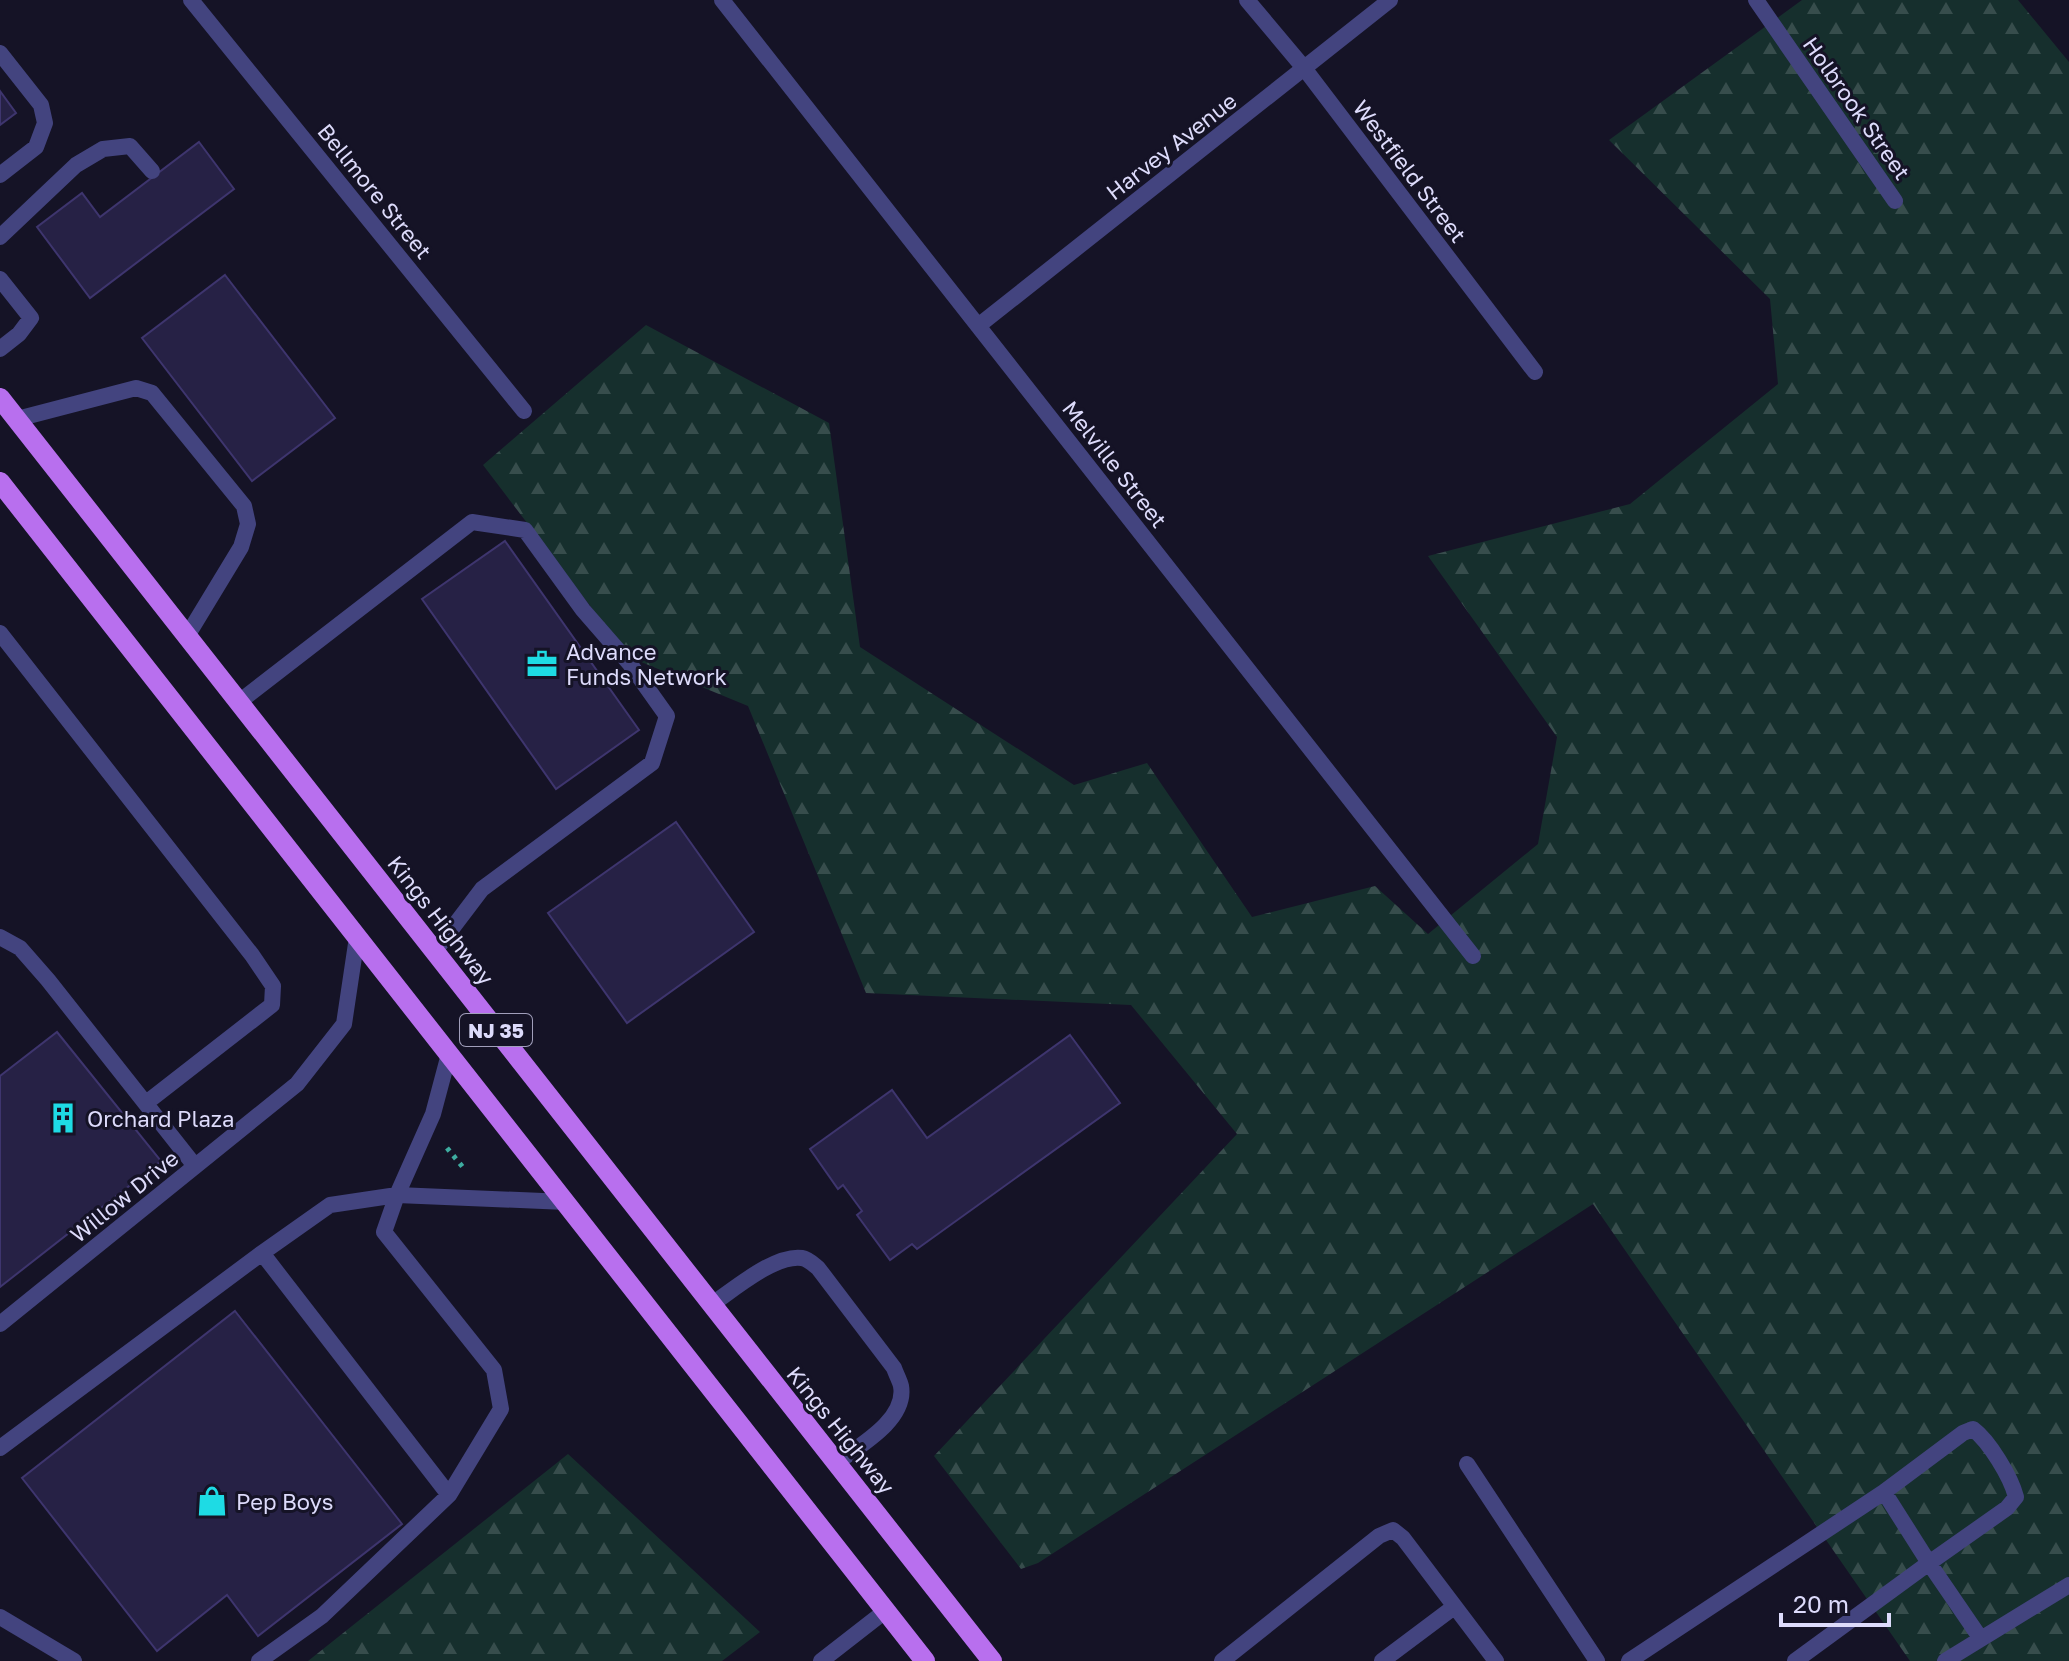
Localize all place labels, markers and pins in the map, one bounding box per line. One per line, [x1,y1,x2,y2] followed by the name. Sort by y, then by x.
[566,638,727,690] place label: Advance Funds Network
[525,647,559,681] office icon: Advance Funds Network
[46,1101,80,1135] building icon: Orchard Plaza
[87,1105,235,1132] place label: Orchard Plaza
[195,1484,229,1518] shop icon: Pep Boys
[236,1488,333,1515] place label: Pep Boys

